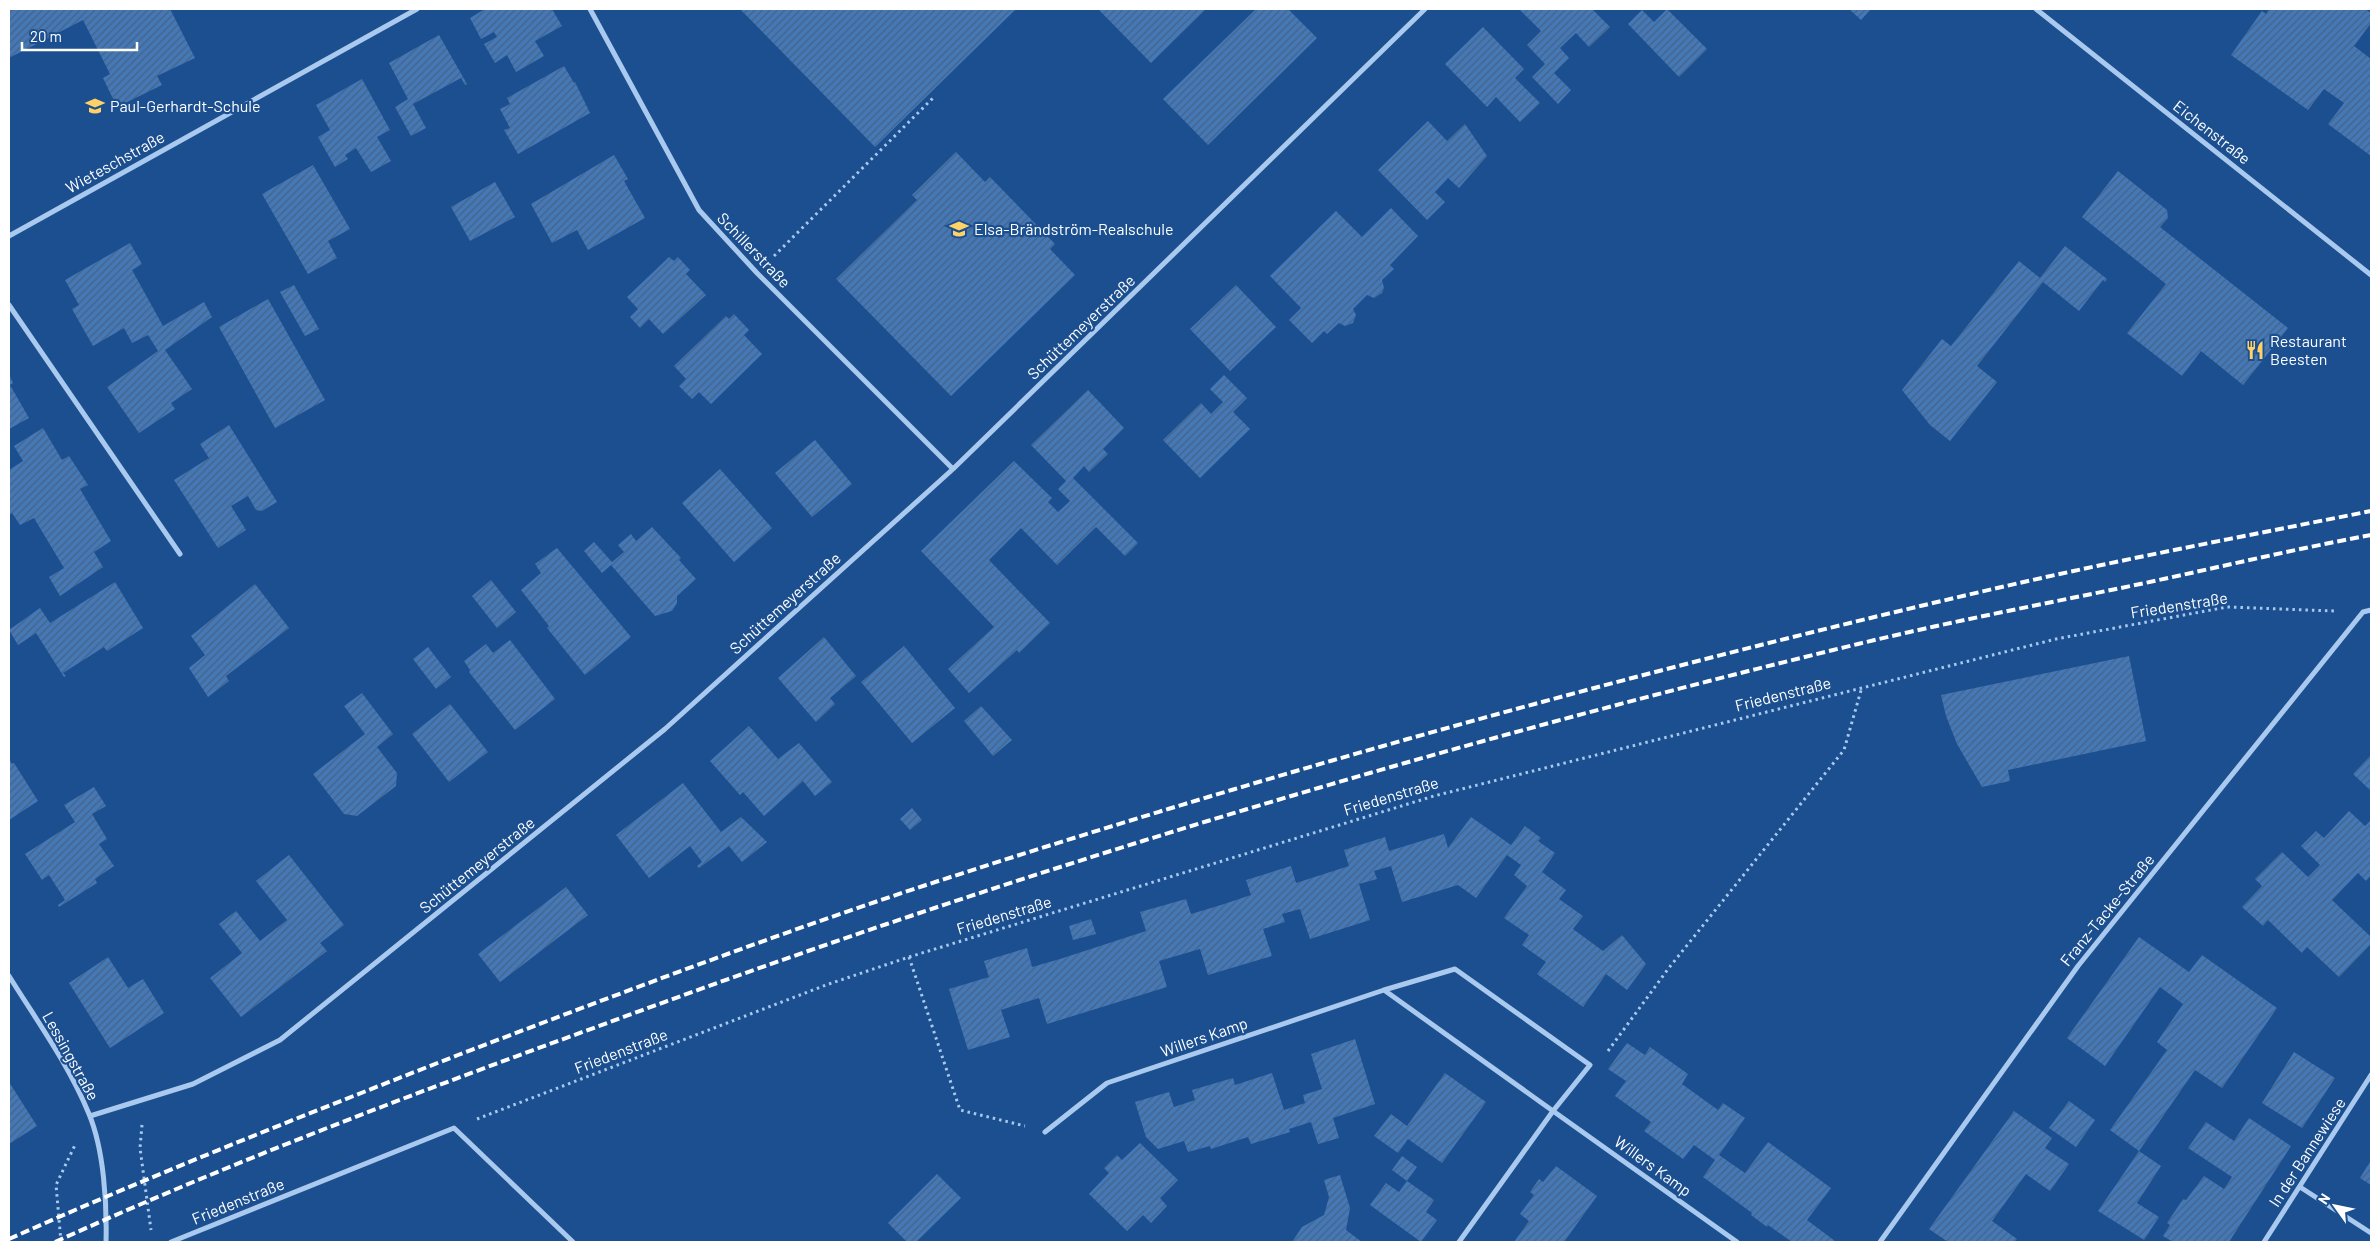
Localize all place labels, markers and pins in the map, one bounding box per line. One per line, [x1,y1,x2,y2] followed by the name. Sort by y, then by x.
[84,95,106,117] school or university icon: Paul-Gerhardt-Schule
[110,96,261,115] place label: Paul-Gerhardt-Schule
[948,218,970,240] school or university icon: Elsa-Brändström-Realschule
[974,219,1174,238] place label: Elsa-Brändström-Realschule
[2270,331,2347,368] place label: Restaurant Beesten
[2244,339,2266,361] restaurant icon: Restaurant Beesten

